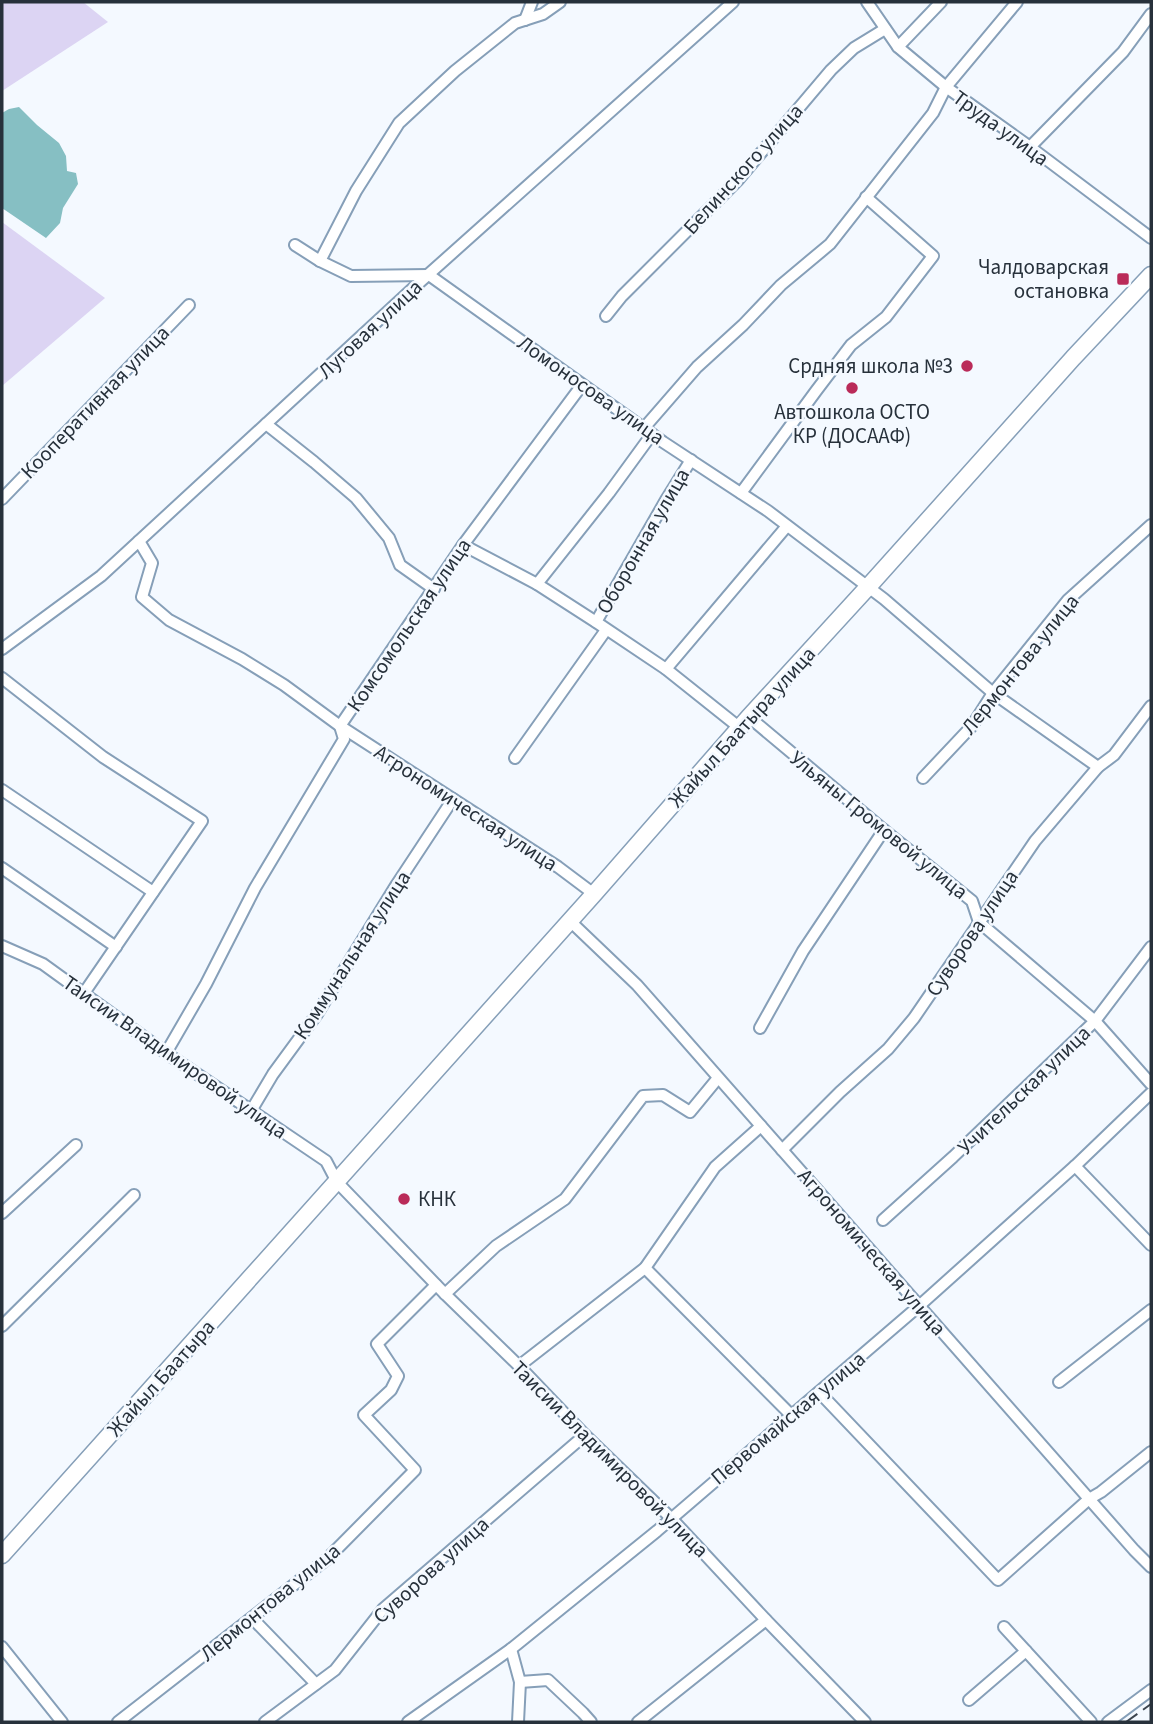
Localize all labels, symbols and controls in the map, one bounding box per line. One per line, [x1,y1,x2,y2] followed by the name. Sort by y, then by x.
[947,83,1055,173] street label: Труда улица
[676,97,810,241] street label: Белинского улица
[978,252,1109,306] place label: Чалдоварская остановка
[1115,271,1131,287] marker: Чалдоварская остановка
[311,273,429,385] street label: Луговая улица
[14,319,176,485] street label: Кооперативная улица
[511,328,671,452] street label: Ломоносова улица
[788,351,953,381] place label: Срдняя школа №3
[959,358,975,374] marker: Срдняя школа №3
[844,380,860,396] marker: Автошкола ОСТО КР (ДОСААФ)
[774,397,930,451] place label: Автошкола ОСТО КР (ДОСААФ)
[589,462,697,620] street label: Оборонная улица
[340,532,478,718] street label: Комсомольская улица
[954,587,1086,741] street label: Лермонтова улица
[661,640,823,814] street label: Жайыл Баатыра улица
[369,737,563,879] street label: Агрономическая улица
[784,744,974,906] street label: Ульяны Громовой улица
[918,864,1026,1002] street label: Суворова улица
[286,865,418,1045] street label: Коммунальная улица
[57,968,293,1146] street label: Таисии Владимировой улица
[951,1019,1097,1161] street label: Учительская улица
[791,1162,953,1342] street label: Агрономическая улица
[418,1184,457,1214] place label: КНК
[396,1191,412,1207] marker: КНК
[100,1313,222,1443] street label: Жайыл Баатыра
[704,1344,872,1492] street label: Первомайская улица
[505,1354,715,1564] street label: Таисии Владимировой улица
[366,1510,496,1630] street label: Суворова улица
[193,1536,347,1668] street label: Лермонтова улица

